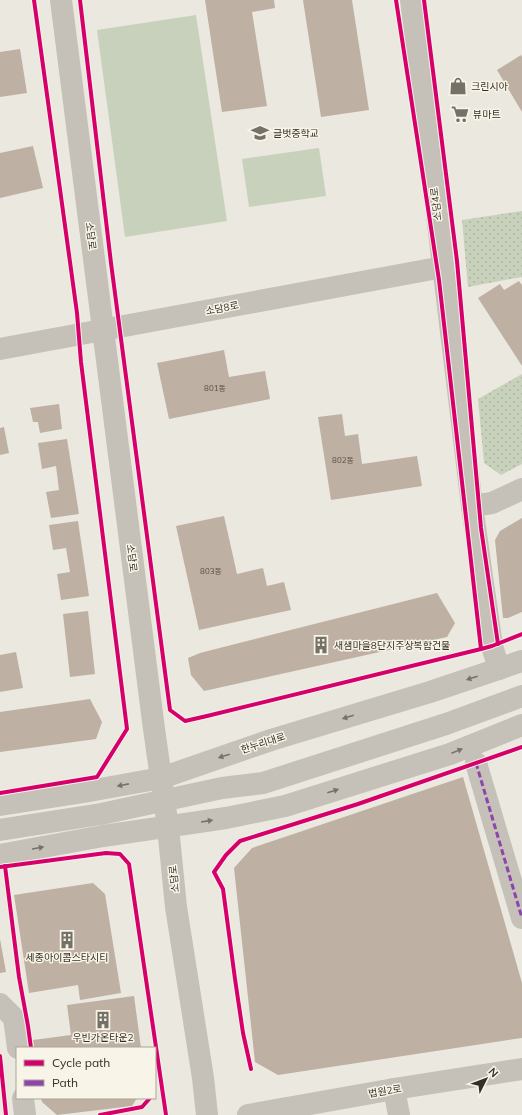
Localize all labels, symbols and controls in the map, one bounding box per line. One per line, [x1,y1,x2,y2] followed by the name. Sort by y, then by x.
[448,76,468,96] shop icon: 크린시아
[471,80,509,93] place label: 크린시아
[450,104,470,124] supermarket icon: 뷰마트
[473,108,501,121] place label: 뷰마트
[250,123,270,143] school or university icon: 글벗중학교
[273,127,319,140] place label: 글벗중학교
[428,187,444,221] street label: 소담4로
[83,222,99,250] street label: 소담로
[204,298,240,318] street label: 소담8로
[204,383,226,393] house number: 801동
[332,455,354,465] house number: 802동
[124,544,140,572] street label: 소담로
[200,566,222,576] house number: 803동
[311,635,331,655] building icon: 새샘마을8단지주상복합건물
[334,639,450,652] place label: 새샘마을8단지주상복합건물
[465,675,477,681] one-way arrow
[341,714,353,720] one-way arrow
[239,730,287,756] street label: 한누리대로
[451,748,463,754] one-way arrow
[217,753,229,759] one-way arrow
[117,782,129,788] one-way arrow
[327,788,339,794] one-way arrow
[201,818,213,824] one-way arrow
[32,845,45,851] one-way arrow
[166,865,182,893] street label: 소담로
[57,930,77,950] building icon: 세종아이콤스타시티
[26,951,108,964] place label: 세종아이콤스타시티
[93,1010,113,1030] building icon: 우빈가온타운2
[72,1031,134,1044] place label: 우빈가온타운2
[16,1047,156,1099] legend
[52,1055,110,1070] text: Cycle path
[466,1059,506,1099] north arrow
[485,1065,501,1080] text: N
[52,1075,78,1090] text: Path
[367,1082,403,1100] street label: 법원2로

